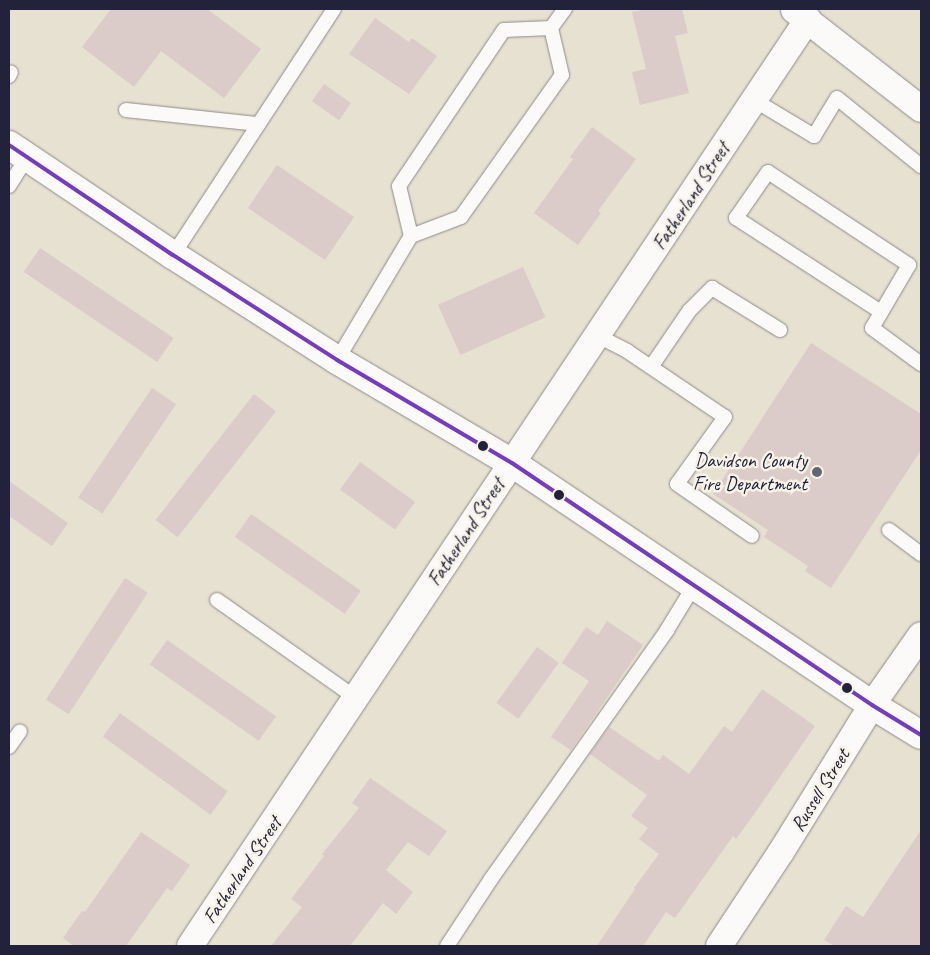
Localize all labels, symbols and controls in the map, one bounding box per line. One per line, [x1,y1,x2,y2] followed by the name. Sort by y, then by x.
[647,138,735,254] street label: Fatherland Street
[478,441,488,451] unlabelled marker
[694,449,807,496] place label: Davidson County Fire Department
[811,466,823,478] marker: Davidson County Fire Department
[422,474,510,590] street label: Fatherland Street
[554,490,564,500] unlabelled marker
[842,683,852,693] unlabelled marker
[785,744,855,836] street label: Russell Street
[198,812,286,928] street label: Fatherland Street

